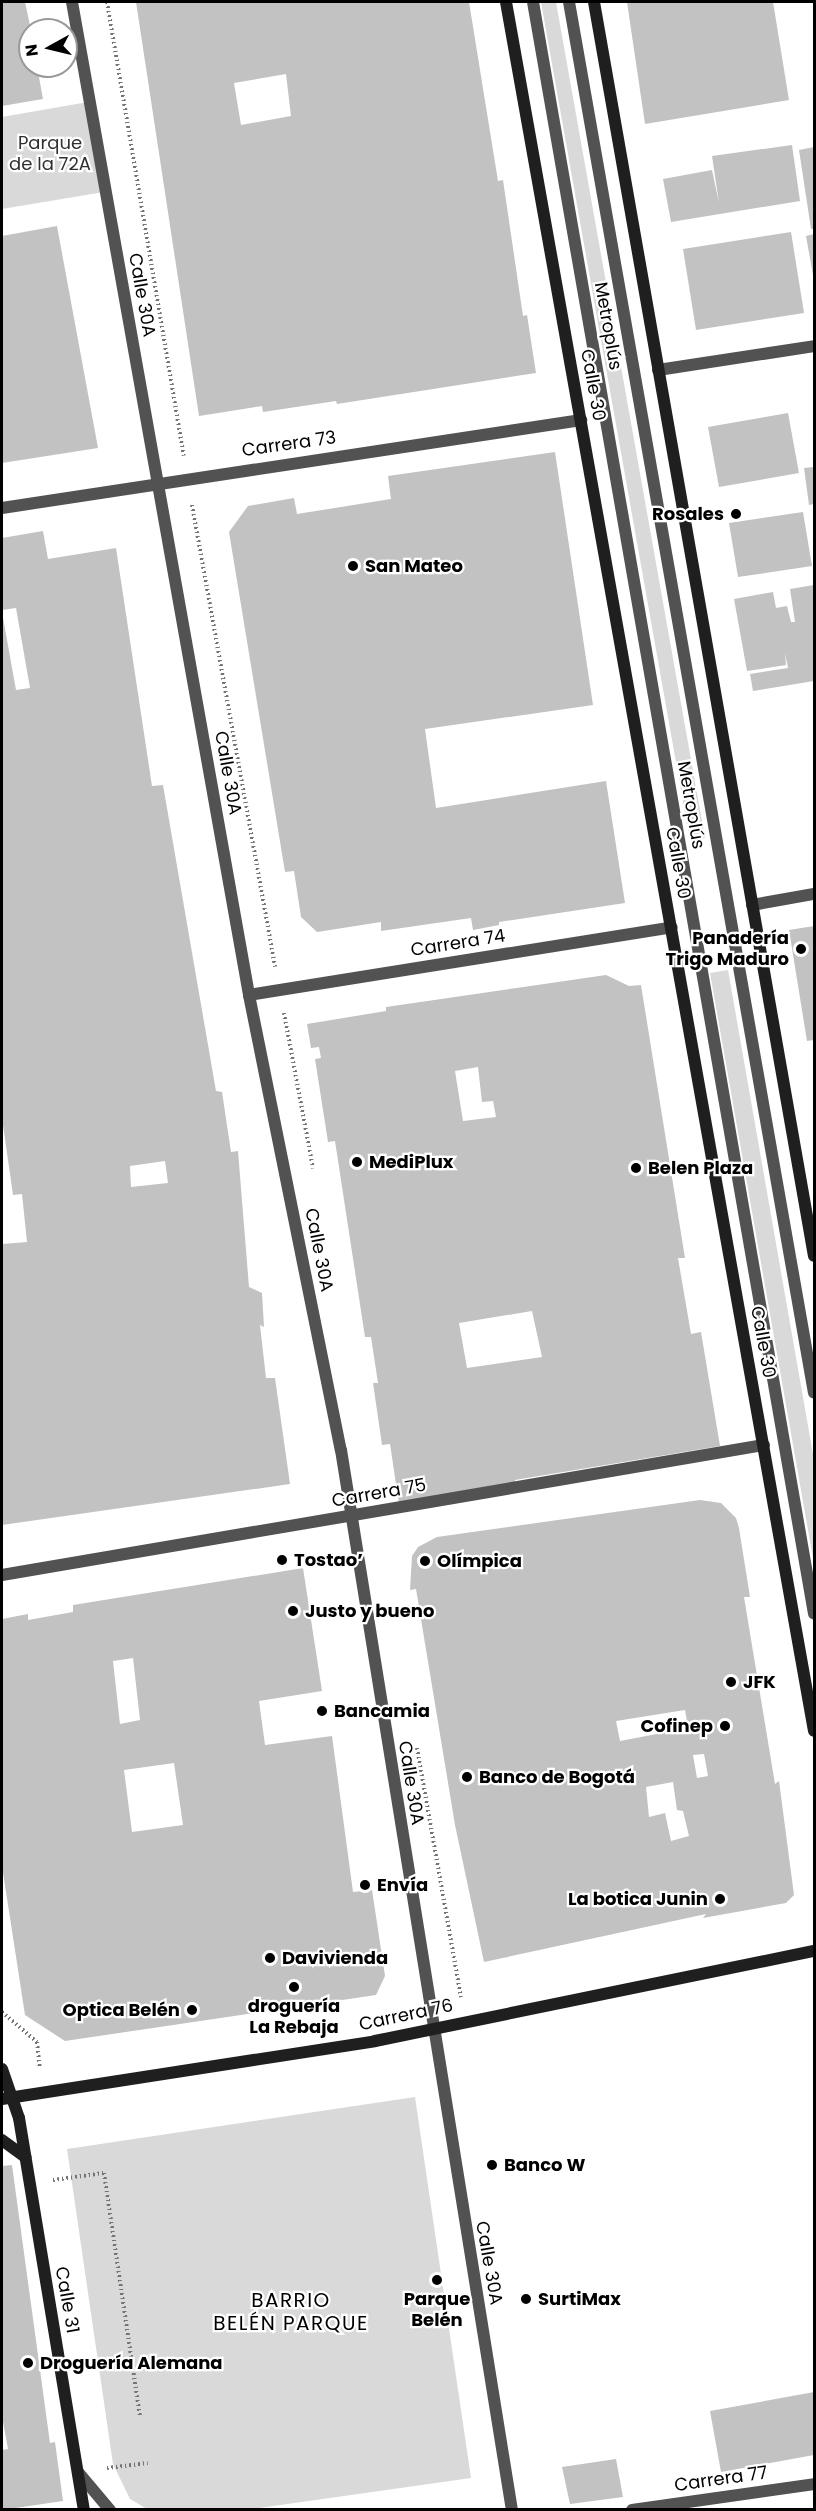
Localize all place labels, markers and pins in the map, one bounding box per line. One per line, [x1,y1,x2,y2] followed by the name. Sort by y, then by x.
[652,503,724,525] place label: Rosales
[729,507,743,521] marker: Rosales
[365,555,463,577] place label: San Mateo
[346,559,360,573] marker: San Mateo
[666,928,789,970] place label: Panadería Trigo Maduro
[794,942,808,956] marker: Panadería Trigo Maduro
[369,1151,453,1173] place label: MediPlux
[350,1155,364,1169] marker: MediPlux
[648,1157,753,1179] place label: Belen Plaza
[629,1161,643,1175] marker: Belen Plaza
[294,1549,363,1571] place label: Tostao’
[437,1550,522,1572] place label: Olímpica
[275,1553,289,1567] marker: Tostao’
[418,1554,432,1568] marker: Olímpica
[305,1600,434,1622] place label: Justo y bueno
[286,1604,300,1618] marker: Justo y bueno
[743,1671,776,1693] place label: JFK
[724,1675,738,1689] marker: JFK
[334,1700,430,1722] place label: Bancamia
[315,1704,329,1718] marker: Bancamia
[641,1715,713,1737] place label: Cofinep
[718,1719,732,1733] marker: Cofinep
[479,1766,635,1788] place label: Banco de Bogotá
[460,1770,474,1784] marker: Banco de Bogotá
[377,1874,428,1896] place label: Envía
[358,1878,372,1892] marker: Envía
[568,1888,708,1910] place label: La botica Junin
[713,1892,727,1906] marker: La botica Junin
[282,1947,388,1969] place label: Davivienda
[263,1951,277,1965] marker: Davivienda
[287,1980,301,1994] marker: droguería La Rebaja
[248,1996,340,2038] place label: droguería La Rebaja
[63,1999,180,2021] place label: Optica Belén
[185,2003,199,2017] marker: Optica Belén
[504,2154,585,2176] place label: Banco W
[485,2158,499,2172] marker: Banco W
[430,2273,444,2287] marker: Parque Belén
[538,2288,621,2310] place label: SurtiMax
[404,2289,470,2332] place label: Parque Belén
[519,2292,533,2306] marker: SurtiMax
[40,2352,223,2374] place label: Droguería Alemana
[21,2356,35,2370] marker: Droguería Alemana

